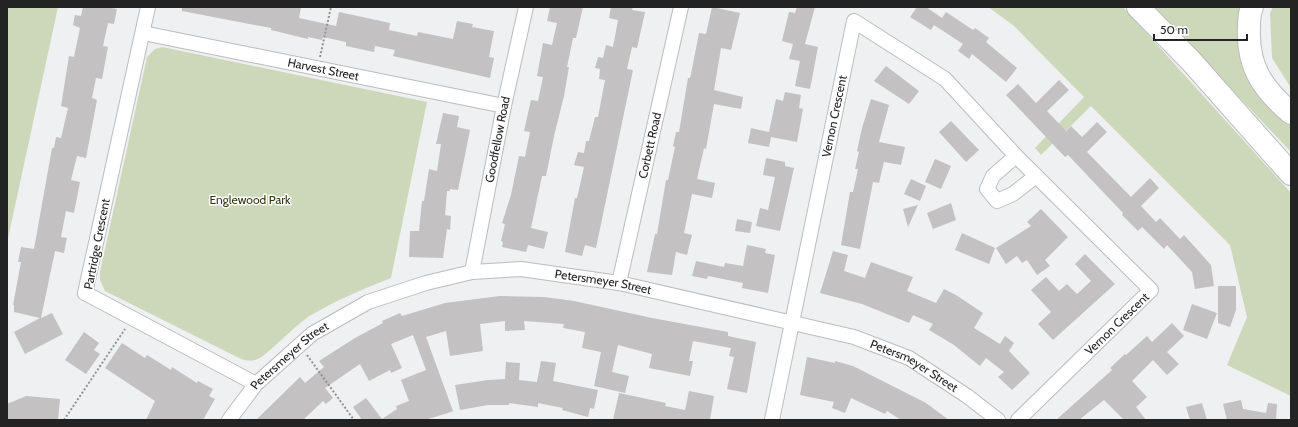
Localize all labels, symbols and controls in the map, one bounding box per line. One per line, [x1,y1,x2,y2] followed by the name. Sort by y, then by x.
[1154,16,1247,42] scale bar
[1160,22,1188,37] text: 50 m
[286,54,360,84] street label: Harvest Street
[818,74,850,159] street label: Vernon Crescent
[481,95,513,184] street label: Goodfellow Road
[635,111,664,180] street label: Corbett Road
[210,192,291,207] park label: Englewood Park
[80,197,113,291] street label: Partridge Crescent
[554,266,653,297] street label: Petersmeyer Street
[1081,289,1152,358] street label: Vernon Crescent
[247,318,331,392] street label: Petersmeyer Street
[868,336,961,395] street label: Petersmeyer Street

